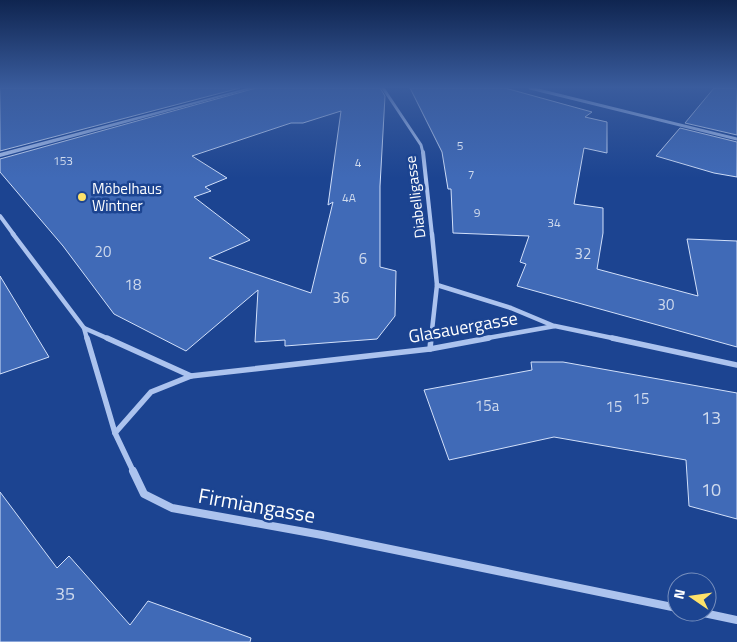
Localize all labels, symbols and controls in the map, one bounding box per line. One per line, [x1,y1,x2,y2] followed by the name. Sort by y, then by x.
[457,136,464,155] house number: 5
[53,151,73,170] house number: 153
[355,153,362,172] house number: 4
[399,154,431,240] street label: Diabelligasse
[468,165,474,184] house number: 7
[92,177,162,217] place label: Möbelhaus Wintner
[342,188,356,207] house number: 4A
[76,191,88,203] marker: Möbelhaus Wintner
[474,203,481,222] house number: 9
[547,213,561,232] house number: 34
[95,240,111,263] house number: 20
[575,242,591,265] house number: 32
[359,247,367,270] house number: 6
[125,273,141,296] house number: 18
[333,286,349,309] house number: 36
[658,293,674,316] house number: 30
[406,304,520,350] street label: Glasauergasse
[633,387,649,410] house number: 15
[475,394,500,417] house number: 15a
[606,395,622,418] house number: 15
[701,404,721,431] house number: 13
[701,476,721,503] house number: 10
[196,479,318,531] street label: Firmiangasse
[667,572,717,622] north arrow
[55,580,75,607] house number: 35
[668,587,690,601] text: N

